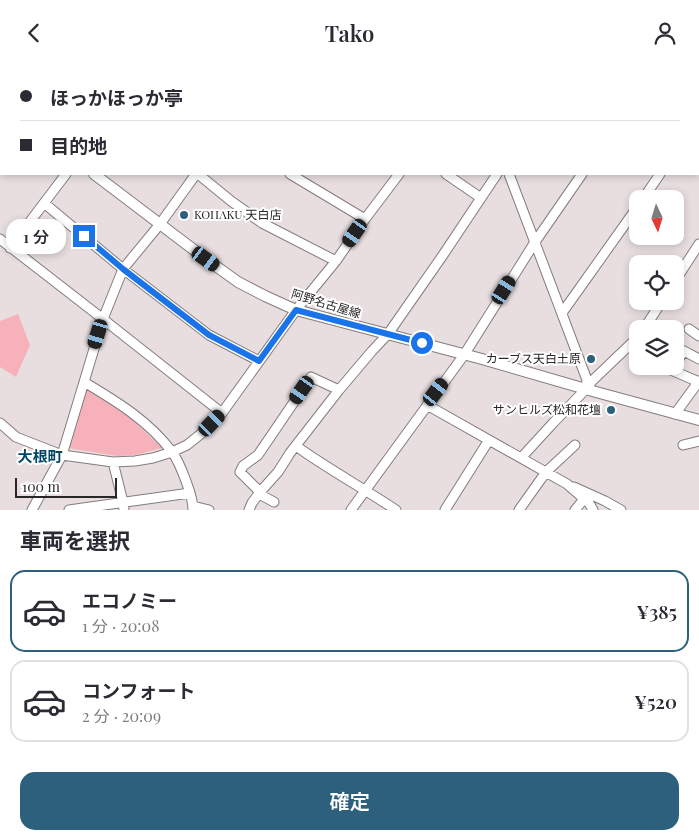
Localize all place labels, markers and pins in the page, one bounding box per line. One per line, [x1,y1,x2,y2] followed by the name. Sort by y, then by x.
[194,206,282,222] place label: KOHAKU 天白店
[178,209,190,221] marker: KOHAKU 天白店
[486,350,581,366] place label: カーブス天白土原
[585,353,597,365] marker: カーブス天白土原
[493,401,601,417] place label: サンヒルズ松和花壇
[605,404,617,416] marker: サンヒルズ松和花壇

